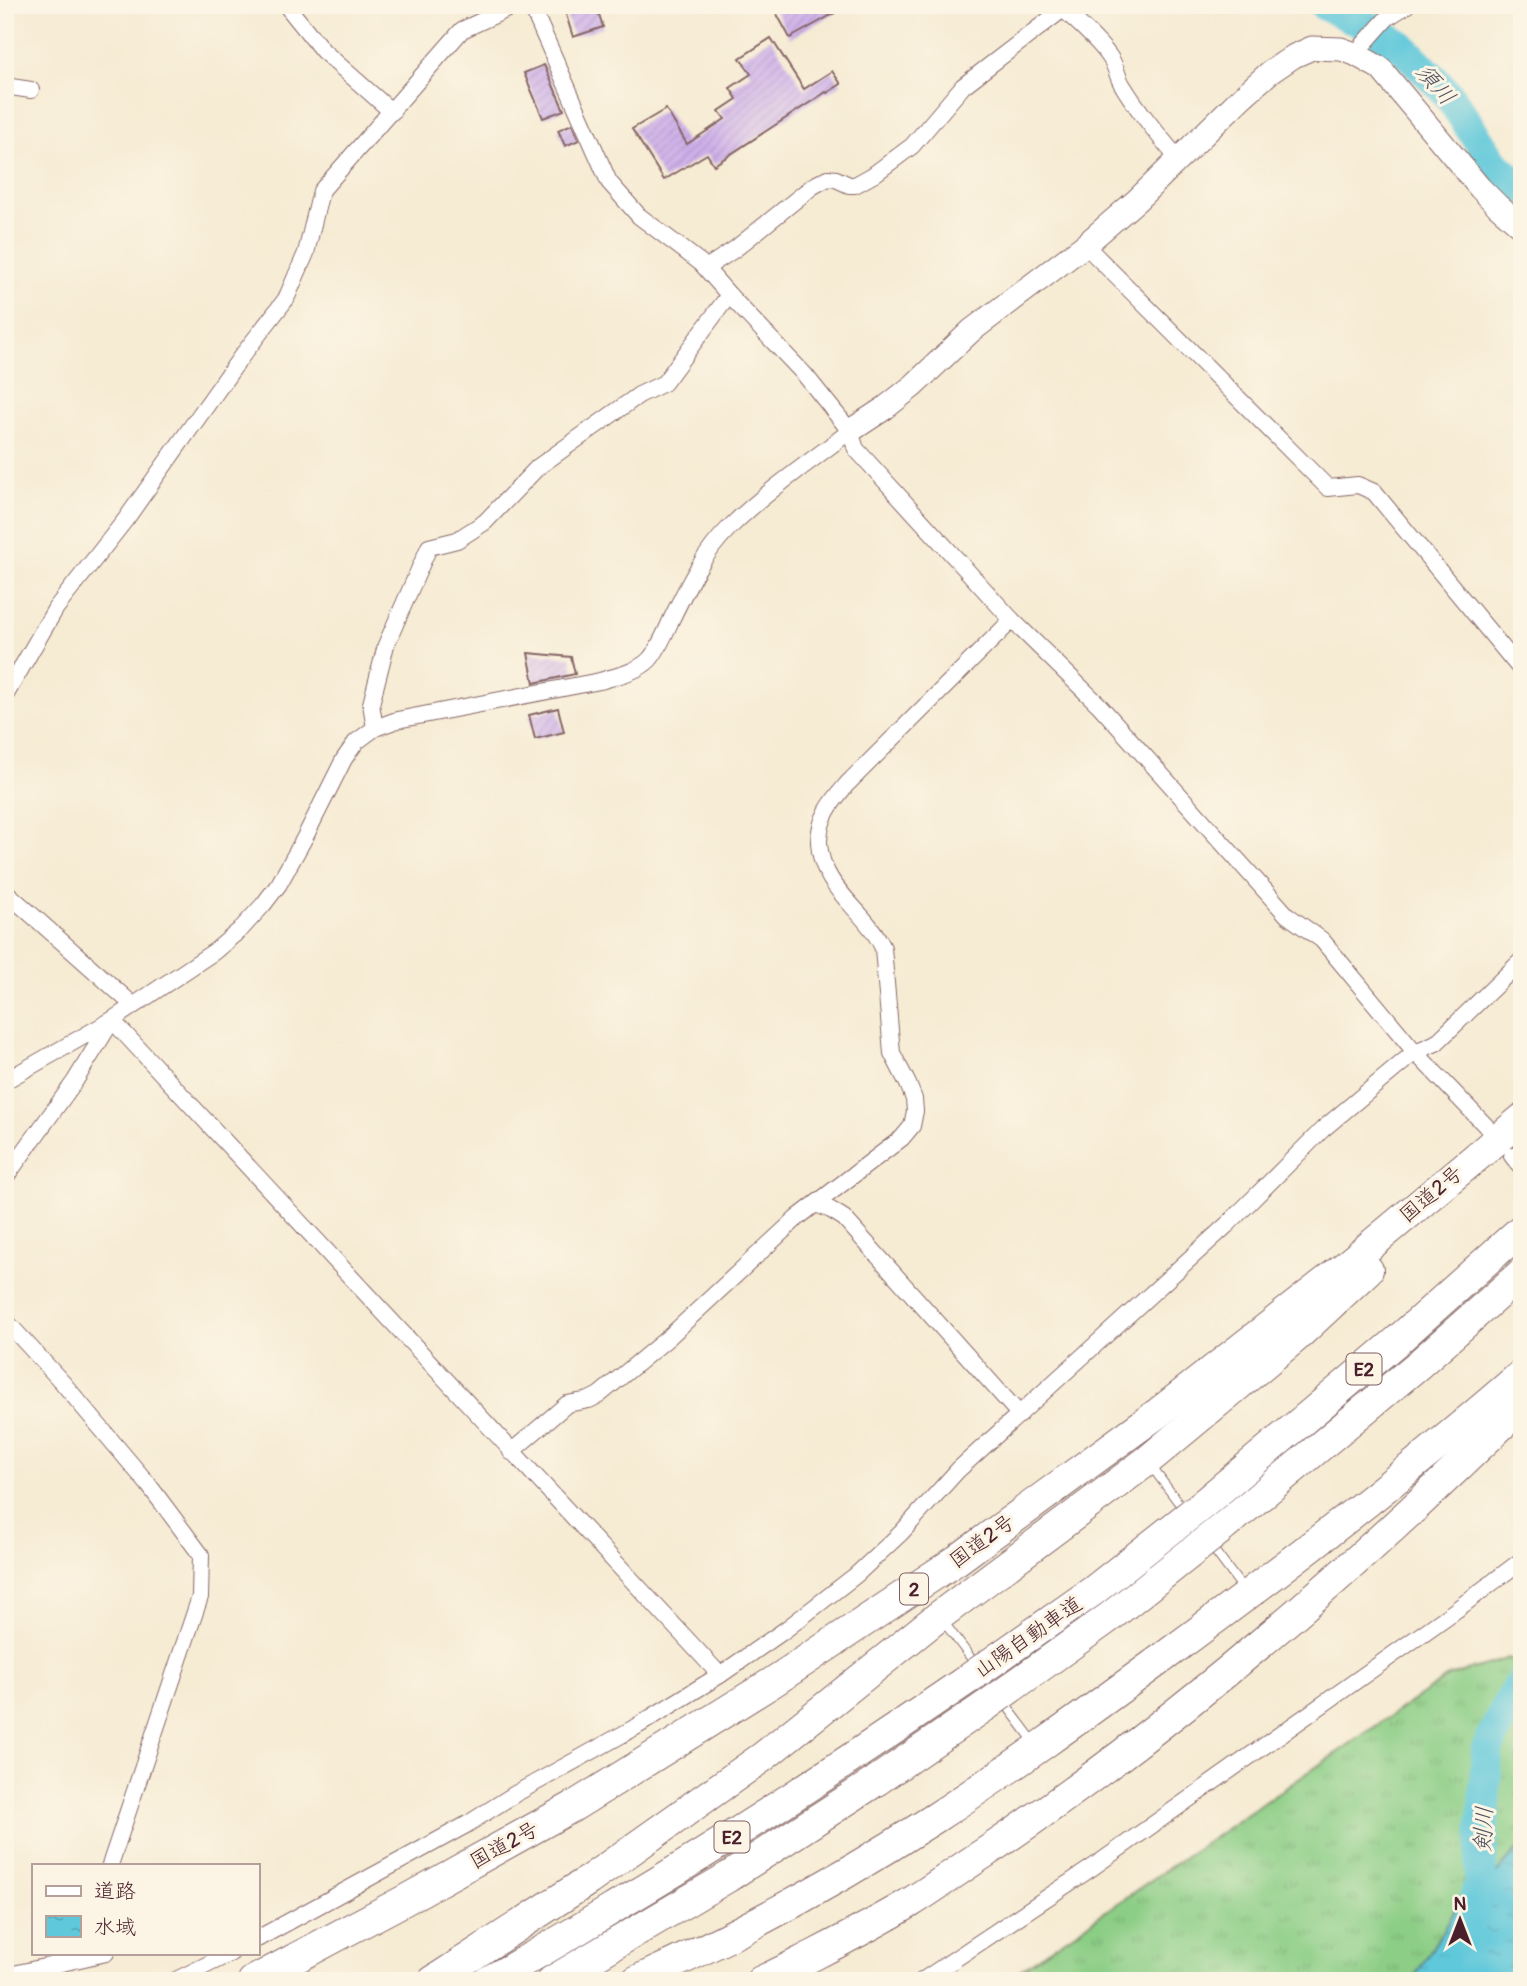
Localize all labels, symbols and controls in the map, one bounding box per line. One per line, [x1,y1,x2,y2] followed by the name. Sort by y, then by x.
[1410,57,1462,111] water label: 須川
[1394,1160,1469,1229] street label: 国道2号
[1346,1354,1382,1385] road number: E2
[944,1509,1020,1574] street label: 国道2号
[900,1574,928,1604] road number: 2
[969,1590,1088,1685] street label: 山陽自動車道
[1468,1805,1499,1853] water label: 剣川
[465,1816,543,1875] street label: 国道2号
[714,1822,750,1853] road number: E2
[32,1864,259,1954] legend
[94,1878,136,1905] text: 道路
[1426,1884,1496,1954] north arrow
[1454,1892,1467,1916] text: N
[94,1914,136,1941] text: 水域

